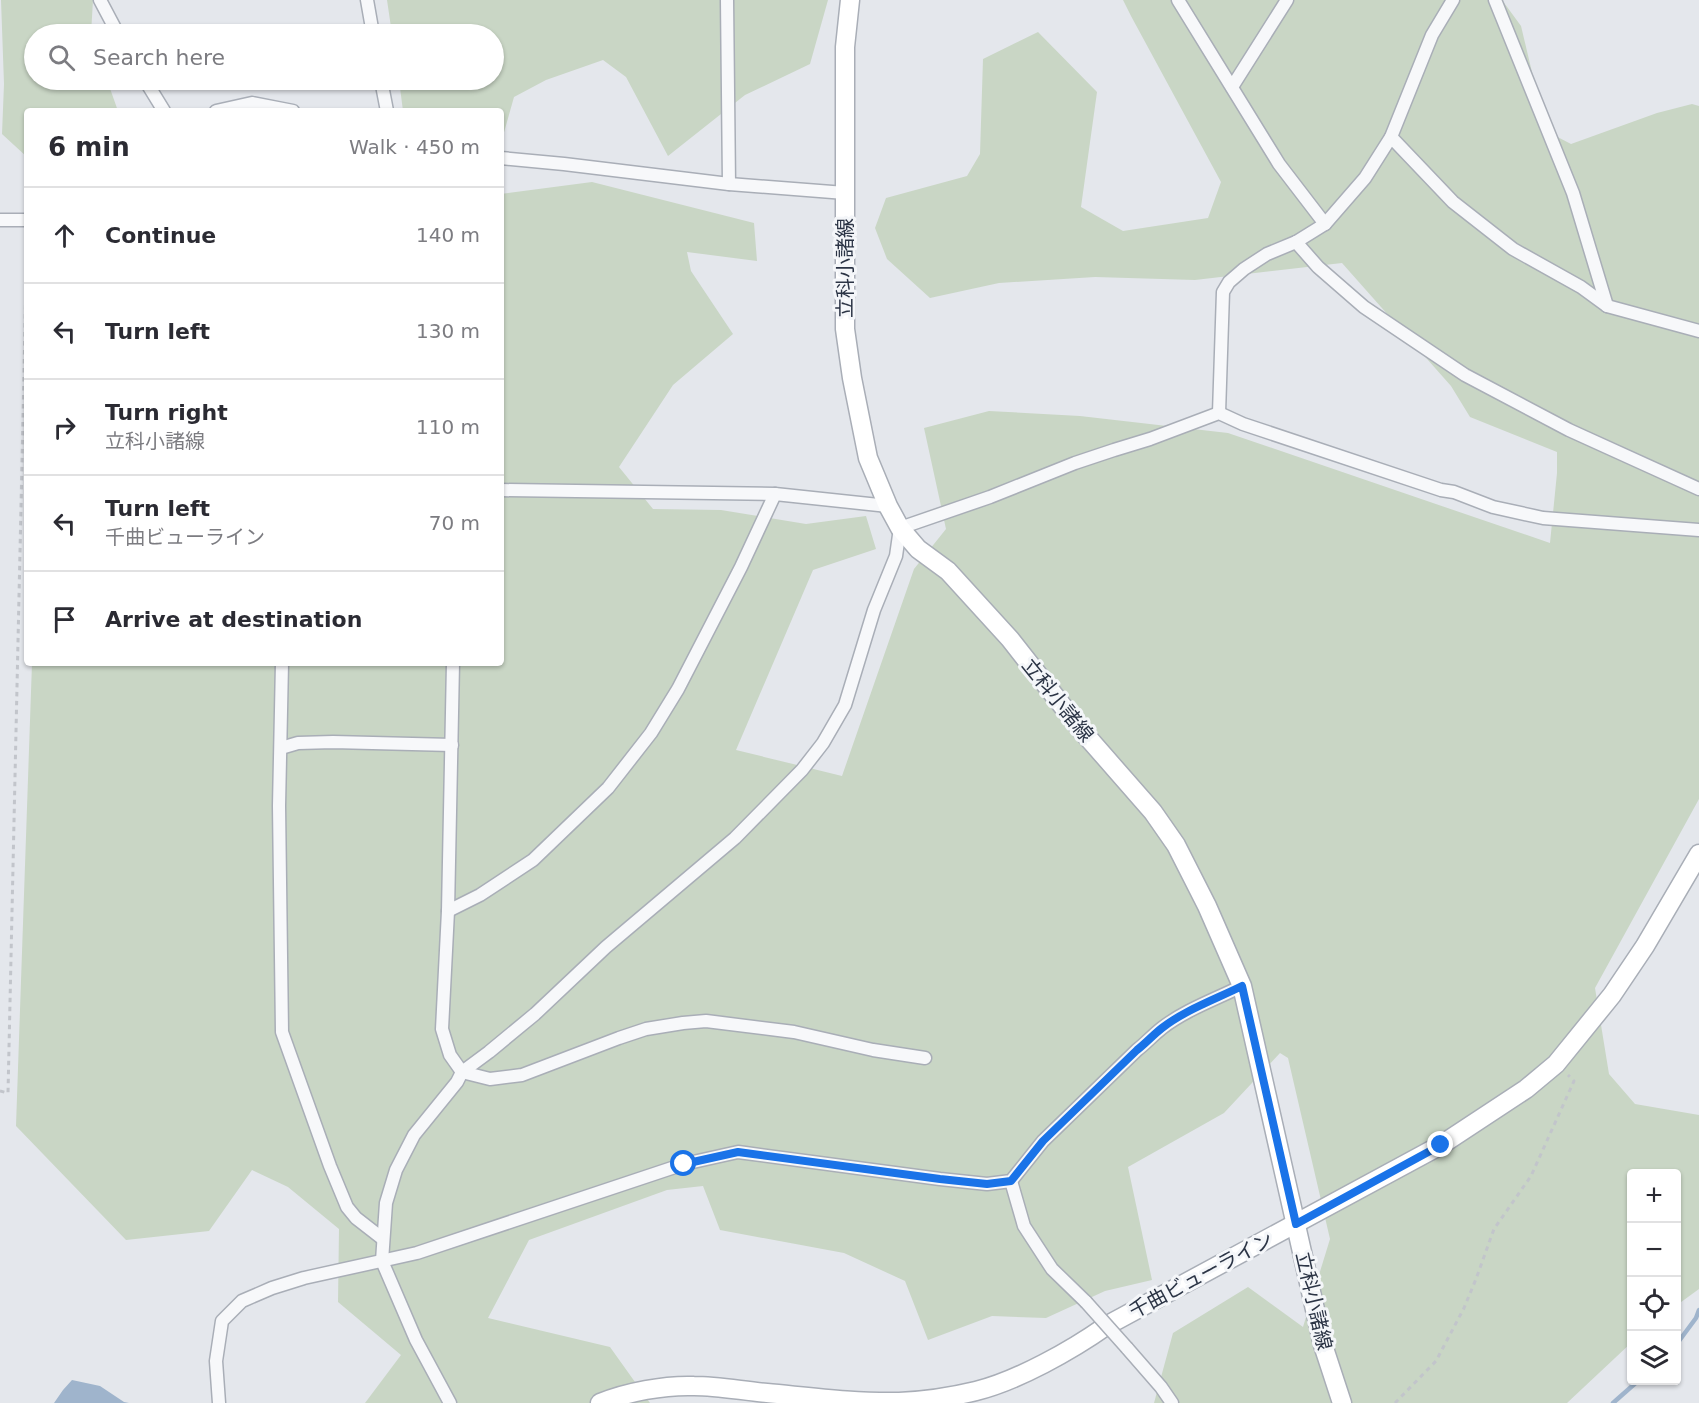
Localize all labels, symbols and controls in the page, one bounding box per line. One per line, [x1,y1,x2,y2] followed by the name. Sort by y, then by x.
[24,24,504,90] search box
[45,41,78,74] icon: search
[93,45,225,70] text: Search here
[48,132,130,162] text: 6 min
[349,135,480,159] text: Walk · 450 m
[833,218,857,318] street label: 立科小諸線
[48,219,81,252] icon: ahead
[105,223,216,248] text: Continue
[416,223,480,247] text: 140 m
[48,315,81,348] icon: left
[105,319,210,344] text: Turn left
[416,319,480,343] text: 130 m
[105,400,228,425] text: Turn right
[48,411,81,444] icon: right
[416,415,480,439] text: 110 m
[105,429,205,453] text: 立科小諸線
[105,496,210,521] text: Turn left
[48,507,81,540] icon: left
[429,511,480,535] text: 70 m
[105,525,265,549] text: 千曲ビューライン
[48,603,81,636] icon: arrive
[105,607,362,632] text: Arrive at destination
[1017,654,1099,746] street label: 立科小諸線
[1427,1131,1453,1157] route end
[670,1150,696,1176] route start
[1627,1169,1681,1385] map controls
[1627,1169,1681,1223] button: +
[1627,1223,1681,1277] button: −
[1125,1227,1277,1323] street label: 千曲ビューライン
[1291,1250,1337,1352] street label: 立科小諸線
[1627,1277,1681,1331] button: locate
[1627,1331,1681,1385] button: layers

